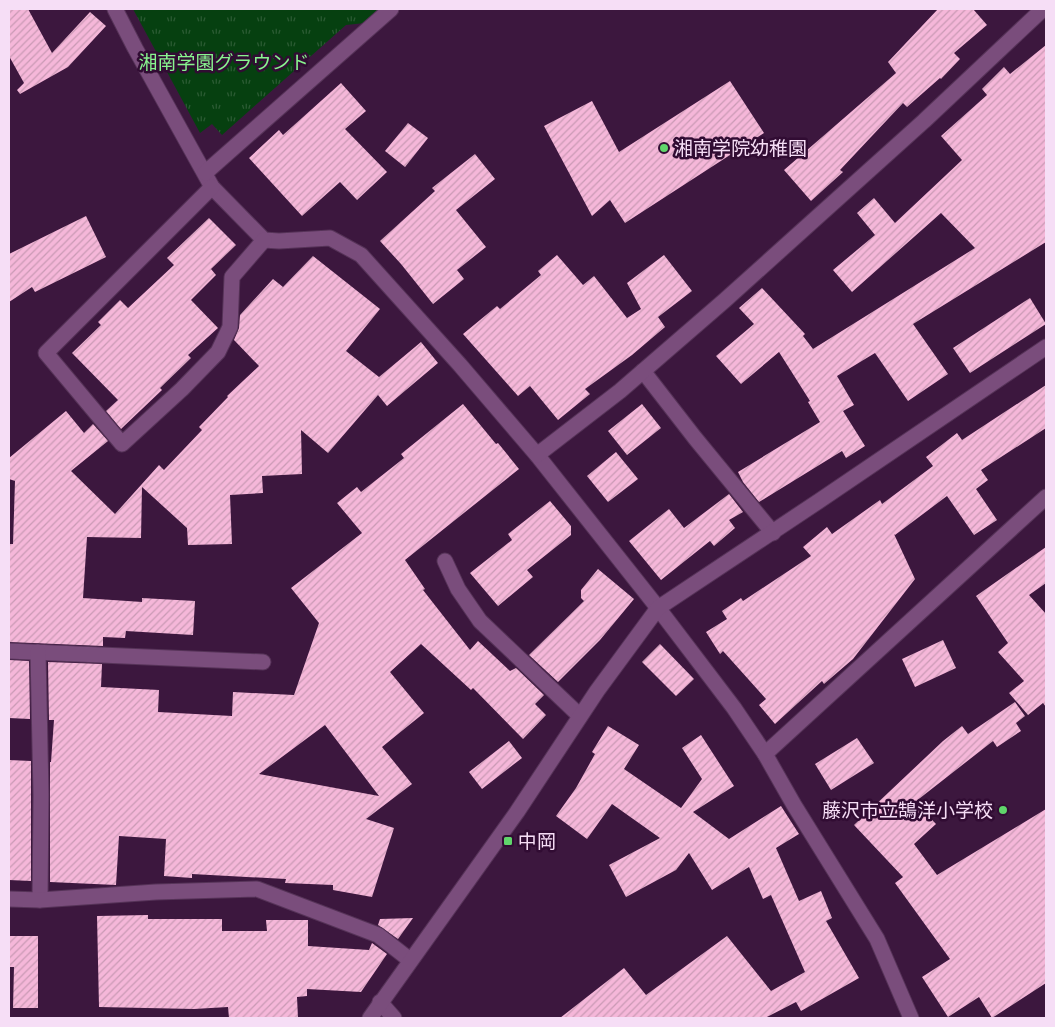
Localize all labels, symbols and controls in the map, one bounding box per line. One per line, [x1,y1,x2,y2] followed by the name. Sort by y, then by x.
[138,50,310,74] park label: 湘南学園グラウンド
[674,136,807,160] place label: 湘南学院幼稚園
[658,142,670,154] marker: 湘南学院幼稚園
[822,798,993,822] place label: 藤沢市立鵠洋小学校
[997,804,1009,816] marker: 藤沢市立鵠洋小学校
[518,829,556,853] place label: 中岡
[502,835,514,847] marker: 中岡

